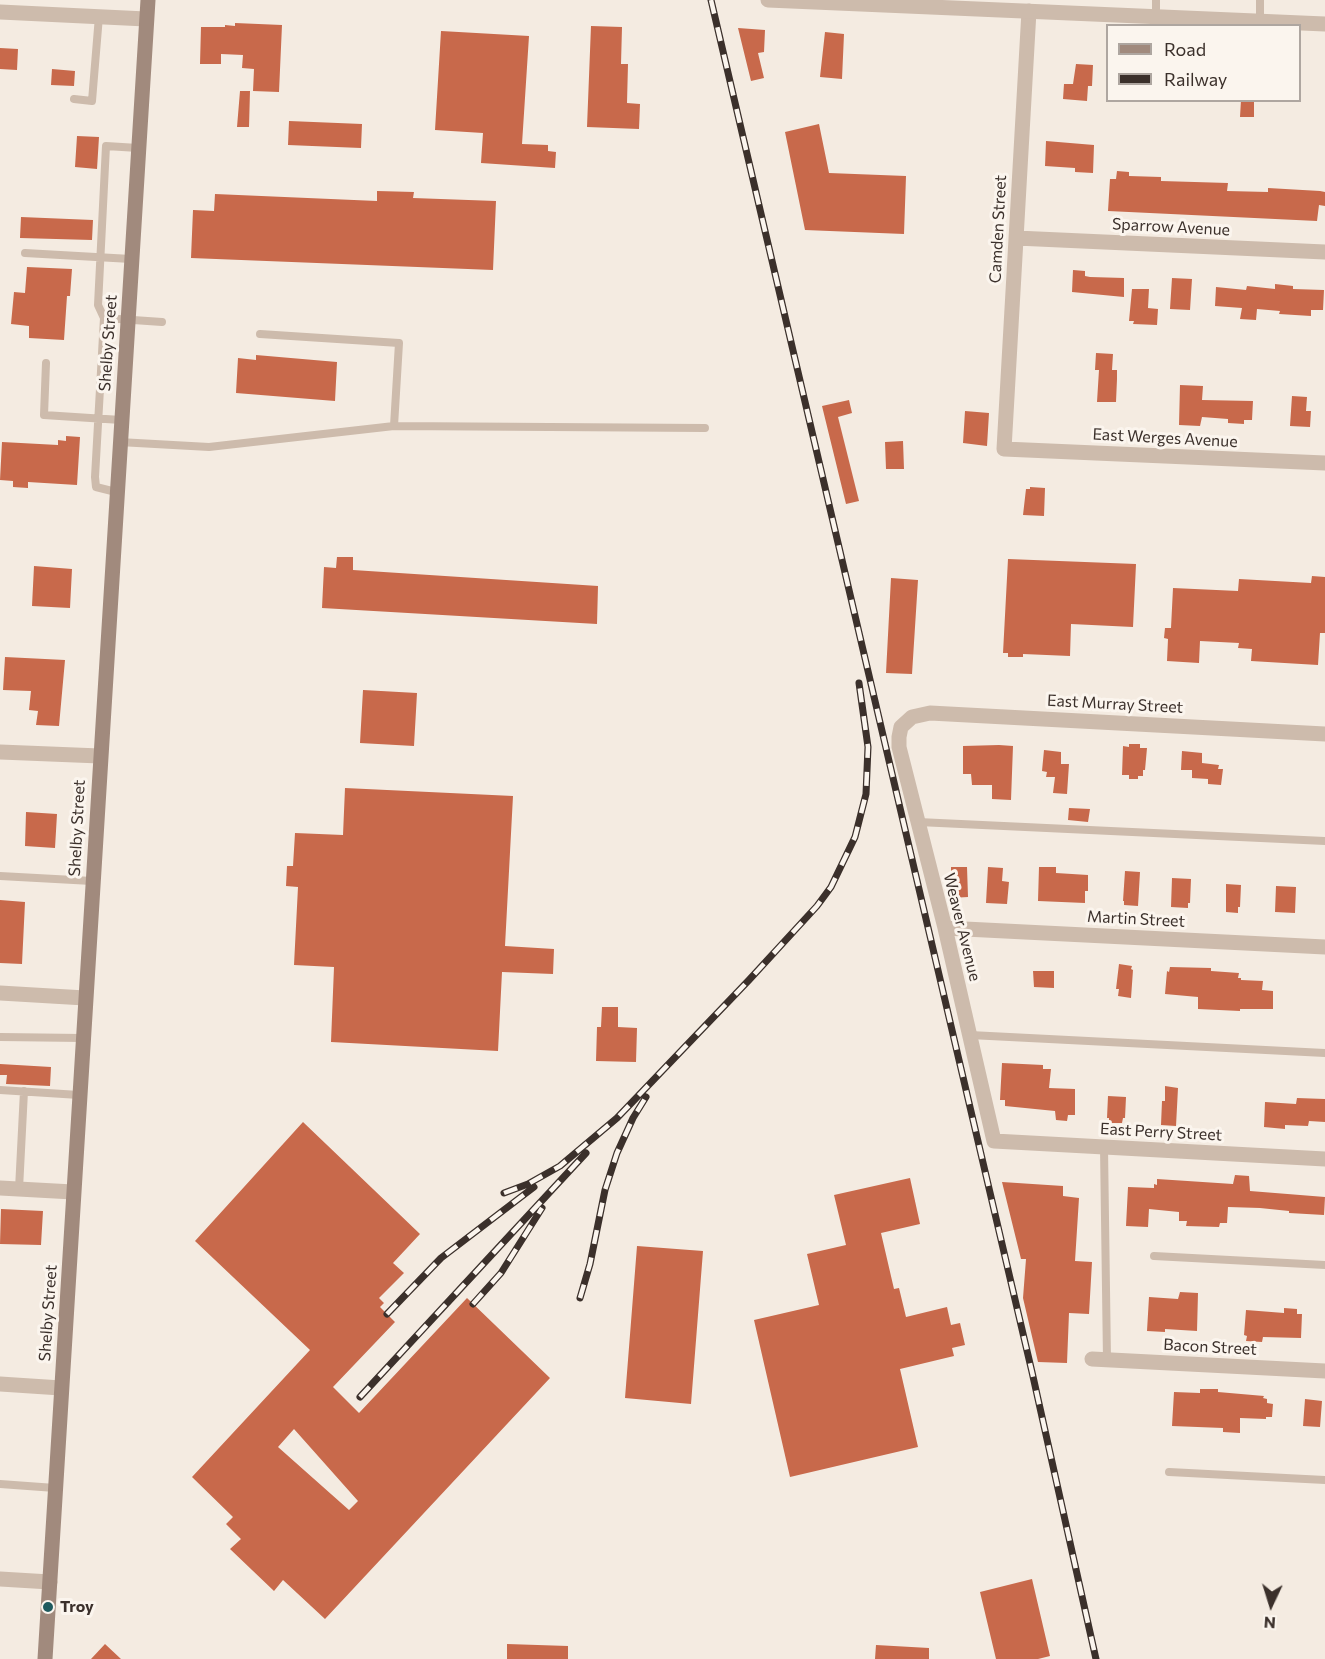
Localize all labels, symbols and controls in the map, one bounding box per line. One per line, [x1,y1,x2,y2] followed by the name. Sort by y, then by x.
[1106,24,1301,102] legend
[1164,38,1206,60] text: Road
[1164,68,1227,90] text: Railway
[986,174,1010,284] street label: Camden Street
[1111,214,1231,240] street label: Sparrow Avenue
[95,294,121,392] street label: Shelby Street
[1092,425,1238,451] street label: East Werges Avenue
[1046,691,1184,717] street label: East Murray Street
[65,779,89,877] street label: Shelby Street
[939,871,985,983] street label: Weaver Avenue
[1087,907,1185,931] street label: Martin Street
[1099,1119,1223,1145] street label: East Perry Street
[35,1264,61,1362] street label: Shelby Street
[1163,1335,1257,1359] street label: Bacon Street
[1241,1575,1301,1635] north arrow
[60,1597,94,1617] place label: Troy
[41,1600,55,1614] marker: Troy
[1263,1614,1276,1633] text: N

